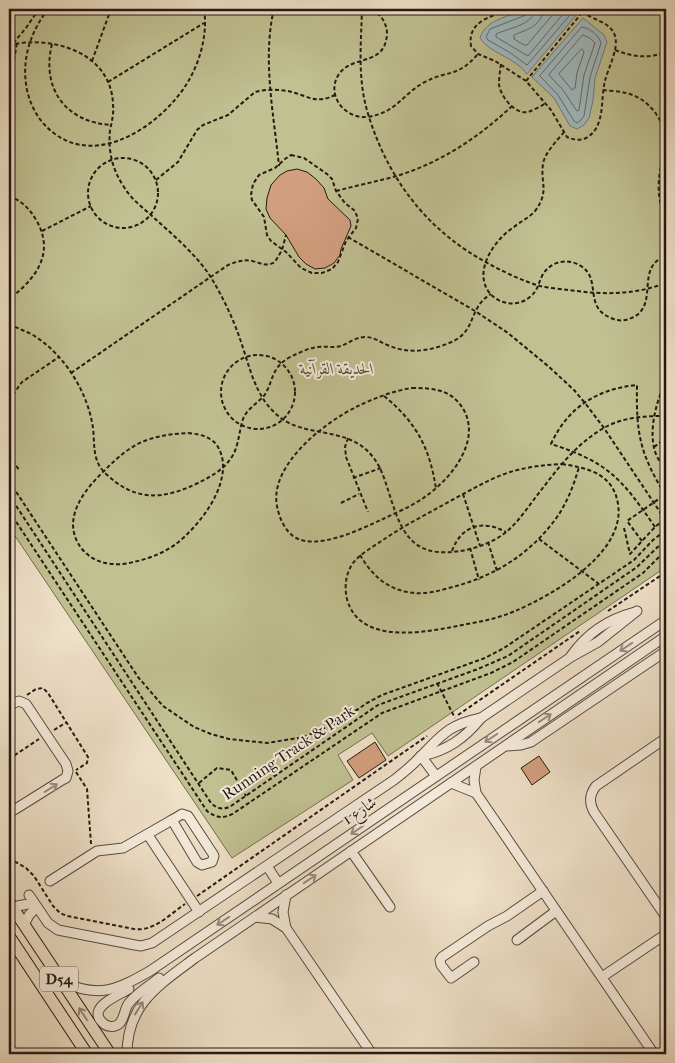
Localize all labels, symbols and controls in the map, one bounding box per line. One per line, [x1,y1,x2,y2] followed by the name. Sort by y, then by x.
[298,359,374,379] park label: الحديقة القرآنية
[619,642,633,652] one-way arrow
[218,701,359,804] street label: Running Track & Park
[538,713,552,723] one-way arrow
[485,733,499,743] one-way arrow
[43,782,57,792] one-way arrow
[339,792,382,832] street label: شارع 1
[350,825,364,835] one-way arrow
[303,874,317,884] one-way arrow
[216,916,230,926] one-way arrow
[40,966,78,992] road number: D54
[134,1001,145,1015] one-way arrow
[78,1007,88,1021] one-way arrow

